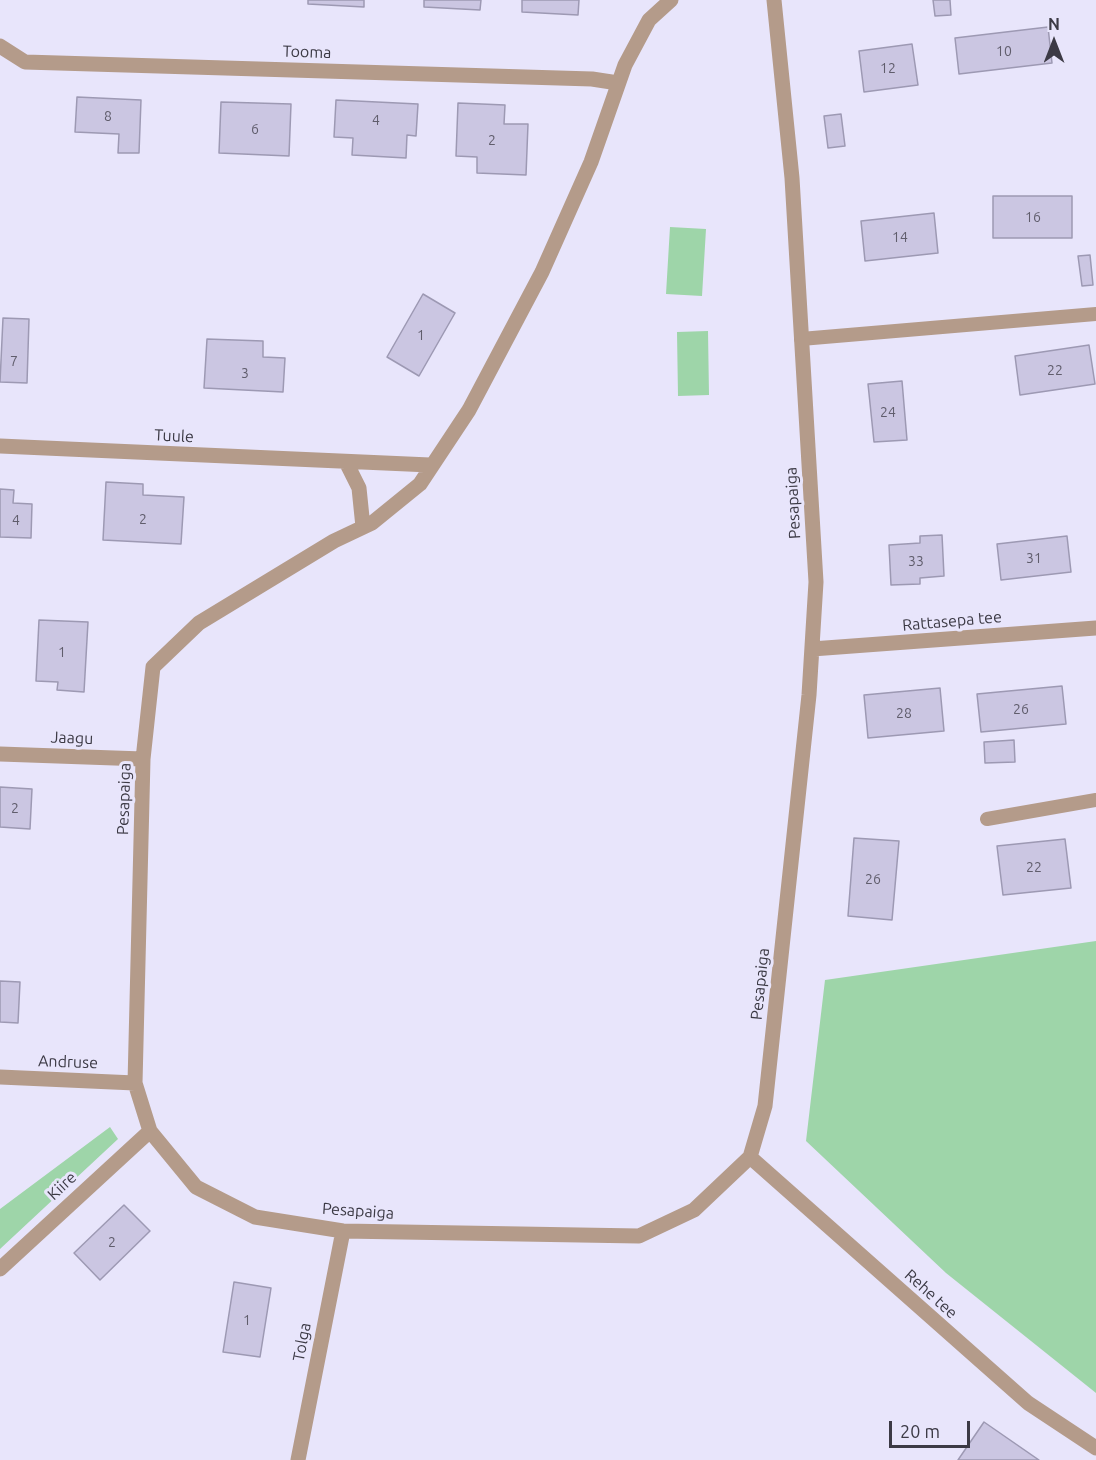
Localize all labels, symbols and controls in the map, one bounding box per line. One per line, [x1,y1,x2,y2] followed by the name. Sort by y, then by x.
[1024,12,1084,72] north arrow
[1048,15,1060,33] text: N
[282,42,332,62] street label: Tooma
[996,43,1012,59] house number: 10
[880,60,896,76] house number: 12
[104,108,112,124] house number: 8
[372,112,380,128] house number: 4
[251,121,259,137] house number: 6
[488,132,496,148] house number: 2
[1025,209,1041,225] house number: 16
[892,229,908,245] house number: 14
[417,327,425,343] house number: 1
[10,353,18,369] house number: 7
[1047,362,1063,378] house number: 22
[241,365,249,381] house number: 3
[880,404,896,420] house number: 24
[154,425,194,447] street label: Tuule
[782,466,804,540] street label: Pesapaiga
[139,511,147,527] house number: 2
[12,512,20,528] house number: 4
[1026,550,1042,566] house number: 31
[908,553,924,569] house number: 33
[901,607,1003,635] street label: Rattasepa tee
[58,644,66,660] house number: 1
[1013,701,1029,717] house number: 26
[896,705,912,721] house number: 28
[50,728,94,748] street label: Jaagu
[113,763,135,835] street label: Pesapaiga
[11,800,19,816] house number: 2
[1026,859,1042,875] house number: 22
[865,871,881,887] house number: 26
[747,947,773,1021] street label: Pesapaiga
[38,1051,98,1073] street label: Andruse
[43,1168,81,1204] street label: Kiire
[321,1199,395,1223] street label: Pesapaiga
[108,1234,116,1250] house number: 2
[901,1265,961,1323] street label: Rehe tee
[243,1312,251,1328] house number: 1
[289,1321,315,1363] street label: Tolga
[892,1409,973,1447] scale bar
[900,1421,940,1441] text: 20 m

